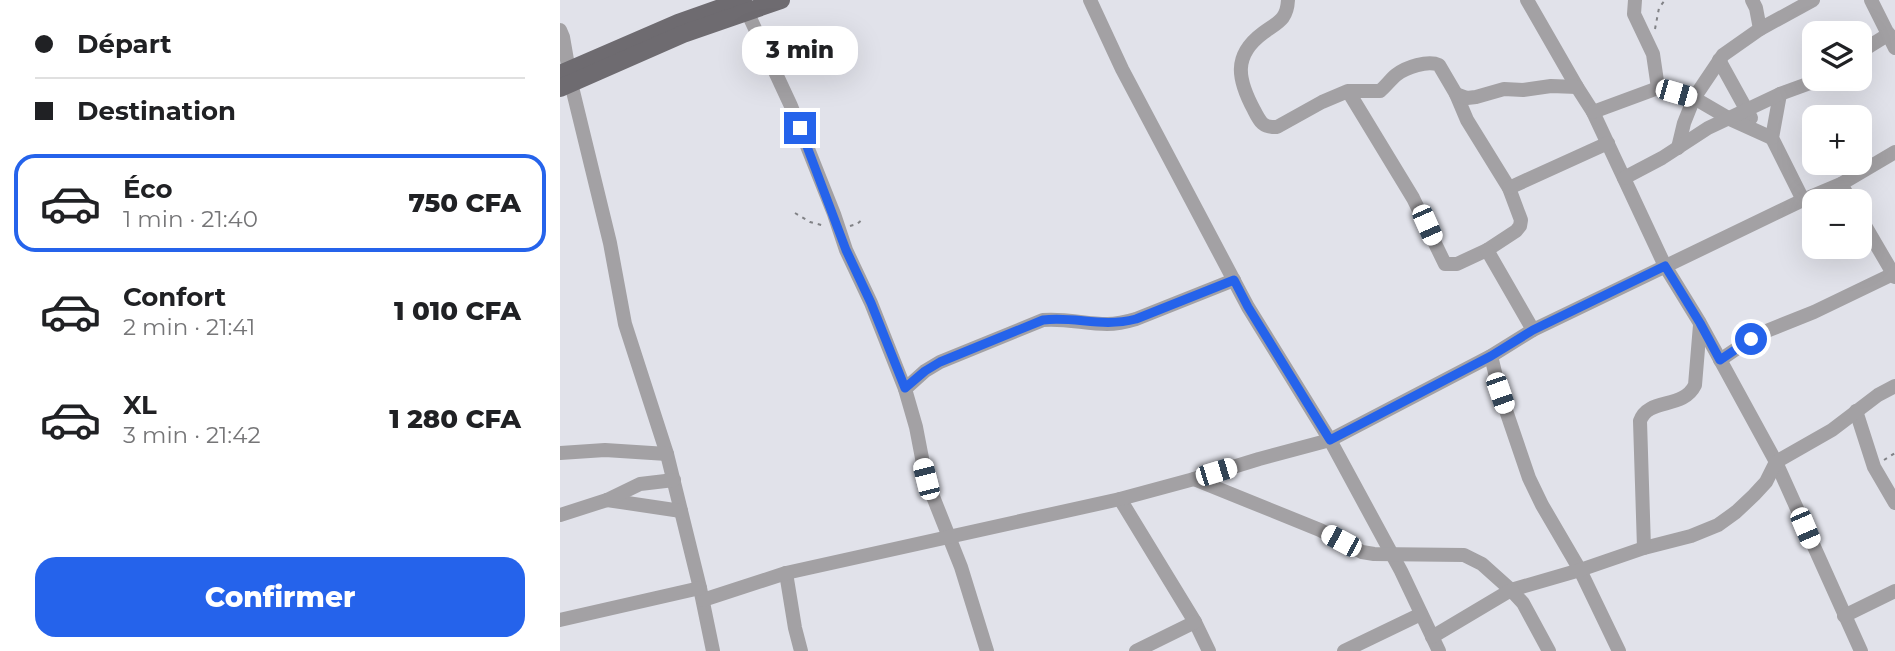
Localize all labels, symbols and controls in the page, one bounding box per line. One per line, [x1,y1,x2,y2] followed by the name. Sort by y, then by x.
[1802,21,1872,259] map controls
[1802,21,1872,91] button: layers
[742,26,858,76] callout: 3 min
[77,28,172,60] text: Départ
[766,36,834,64] text: 3 min
[1653,77,1700,109] car
[77,95,236,127] text: Destination
[1802,105,1872,175] button: +
[784,112,816,144] route end
[39,172,102,235] icon: car
[123,173,173,205] text: Éco
[408,187,521,219] text: 750 CFA
[1802,189,1872,259] button: −
[1409,202,1446,248] car
[123,205,258,233] text: 1 min · 21:40
[39,280,102,343] icon: car
[123,281,226,313] text: Confort
[394,295,521,327] text: 1 010 CFA
[123,313,255,341] text: 2 min · 21:41
[1735,323,1767,355] route start
[1484,370,1517,416] car
[39,388,102,451] icon: car
[123,389,157,421] text: XL
[389,403,521,435] text: 1 280 CFA
[123,421,260,449] text: 3 min · 21:42
[911,456,942,502] car
[1193,456,1240,488] car
[1788,505,1823,551] car
[1318,522,1365,560] car
[35,557,525,637] button: Confirmer

